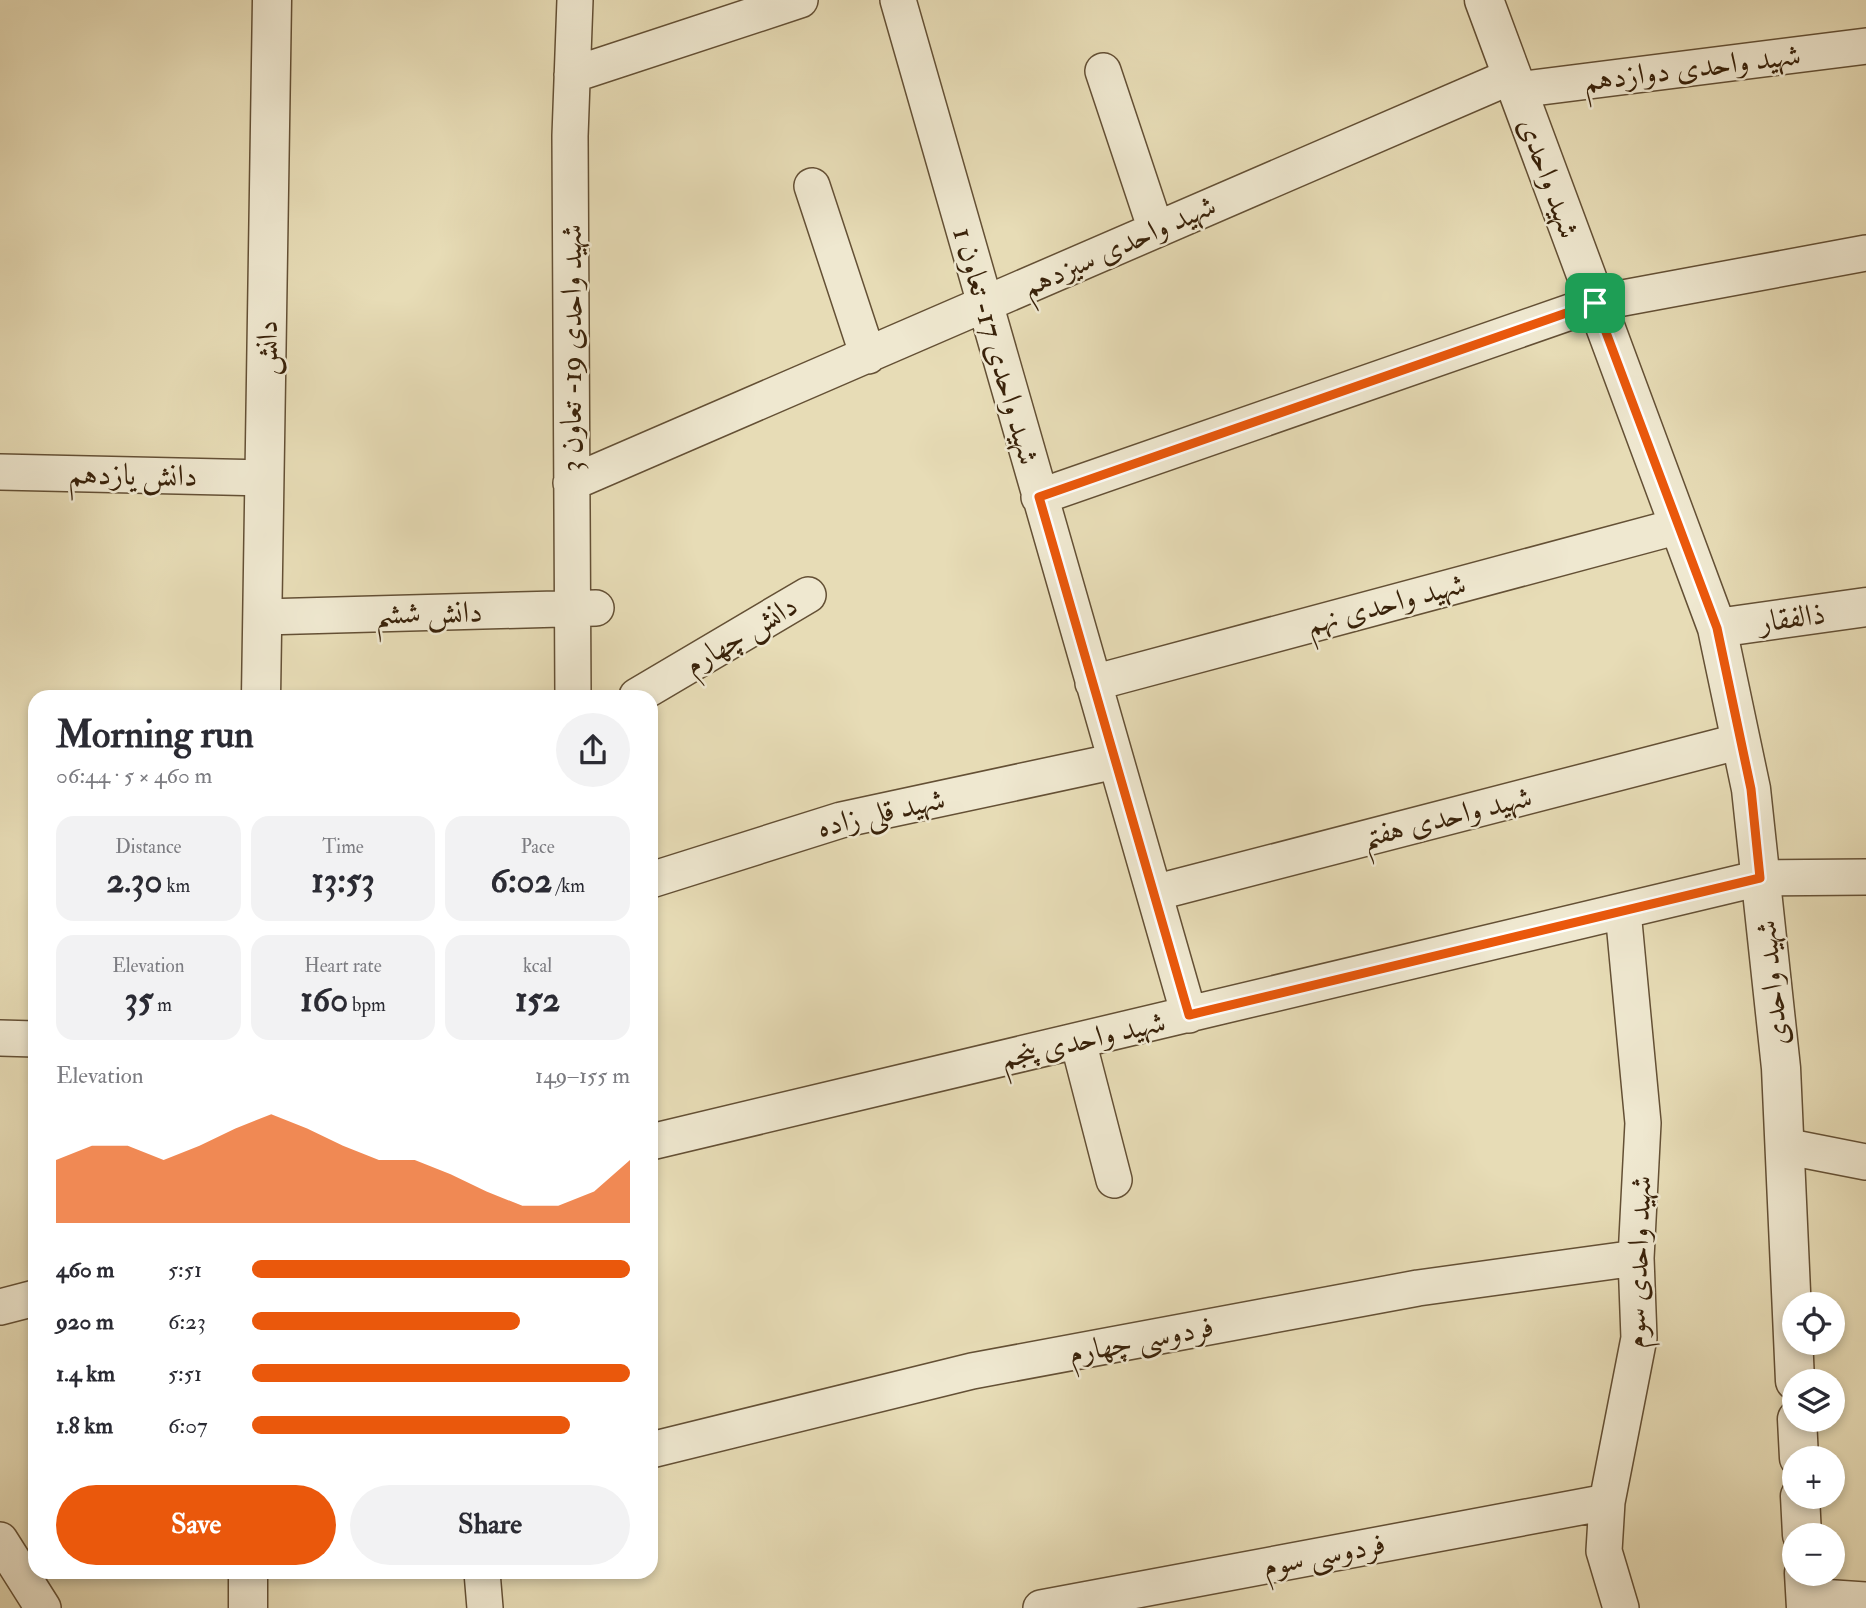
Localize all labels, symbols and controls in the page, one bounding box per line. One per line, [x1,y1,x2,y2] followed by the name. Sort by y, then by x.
[1581,36,1804,109] street label: شهید واحدی دوازدهم
[1510,113,1588,243] street label: شهید واحدی
[1016,187,1225,313] street label: شهید واحدی سیزدهم
[944,223,1048,469] street label: شهید واحدی 17- تعاون 1
[553,224,590,472] street label: شهید واحدی 19- تعاون 3
[1565,273,1625,333] pin
[1576,284,1614,322] icon: arrive
[248,320,287,376] street label: دانش
[68,455,198,504] street label: دانش یازدهم
[1302,565,1472,652] street label: شهید واحدی نهم
[678,587,808,689] street label: دانش چهارم
[375,594,483,642] street label: دانش ششم
[1753,595,1828,641] street label: ذالفقار
[56,711,254,759] text: Morning run
[556,713,630,787] button: share
[56,761,212,790] text: 06:44 · 5 × 460 m
[1358,778,1538,866] street label: شهید واحدی هفتم
[813,780,949,849] street label: شهید قلی زاده
[115,835,182,859] text: Distance
[322,835,364,859] text: Time
[521,835,555,859] text: Pace
[106,859,162,903] text: 2.30
[311,859,375,903] text: 13:53
[490,859,552,903] text: 6:02
[162,874,190,898] text: km
[552,874,585,898] text: /km
[1747,919,1797,1047] street label: شهید واحدی
[112,954,185,978] text: Elevation
[304,954,382,978] text: Heart rate
[523,954,552,978] text: kcal
[125,978,153,1022] text: 35
[300,978,348,1022] text: 160
[515,978,560,1022] text: 152
[153,993,172,1017] text: m
[348,993,386,1017] text: bpm
[997,1003,1171,1086] street label: شهید واحدی پنجم
[56,1061,144,1090] text: Elevation
[535,1061,630,1090] text: 149–155 m
[1616,1175,1667,1349] street label: شهید واحدی سوم
[56,1255,114,1284] text: 460 m
[168,1255,202,1284] text: 5:51
[1782,1292,1845,1586] map controls
[1782,1292,1845,1355] button: locate
[56,1307,114,1336] text: 920 m
[168,1307,206,1336] text: 6:23
[1065,1308,1218,1379] street label: فردوسی چهارم
[56,1359,115,1388] text: 1.4 km
[168,1359,202,1388] text: 5:51
[1782,1369,1845,1432] button: layers
[56,1411,113,1440] text: 1.8 km
[168,1411,208,1440] text: 6:07
[1782,1446,1845,1509] button: +
[56,1485,336,1565] button: Save
[350,1485,630,1565] button: Share
[1782,1523,1845,1586] button: −
[1260,1525,1390,1592] street label: فردوسی سوم

